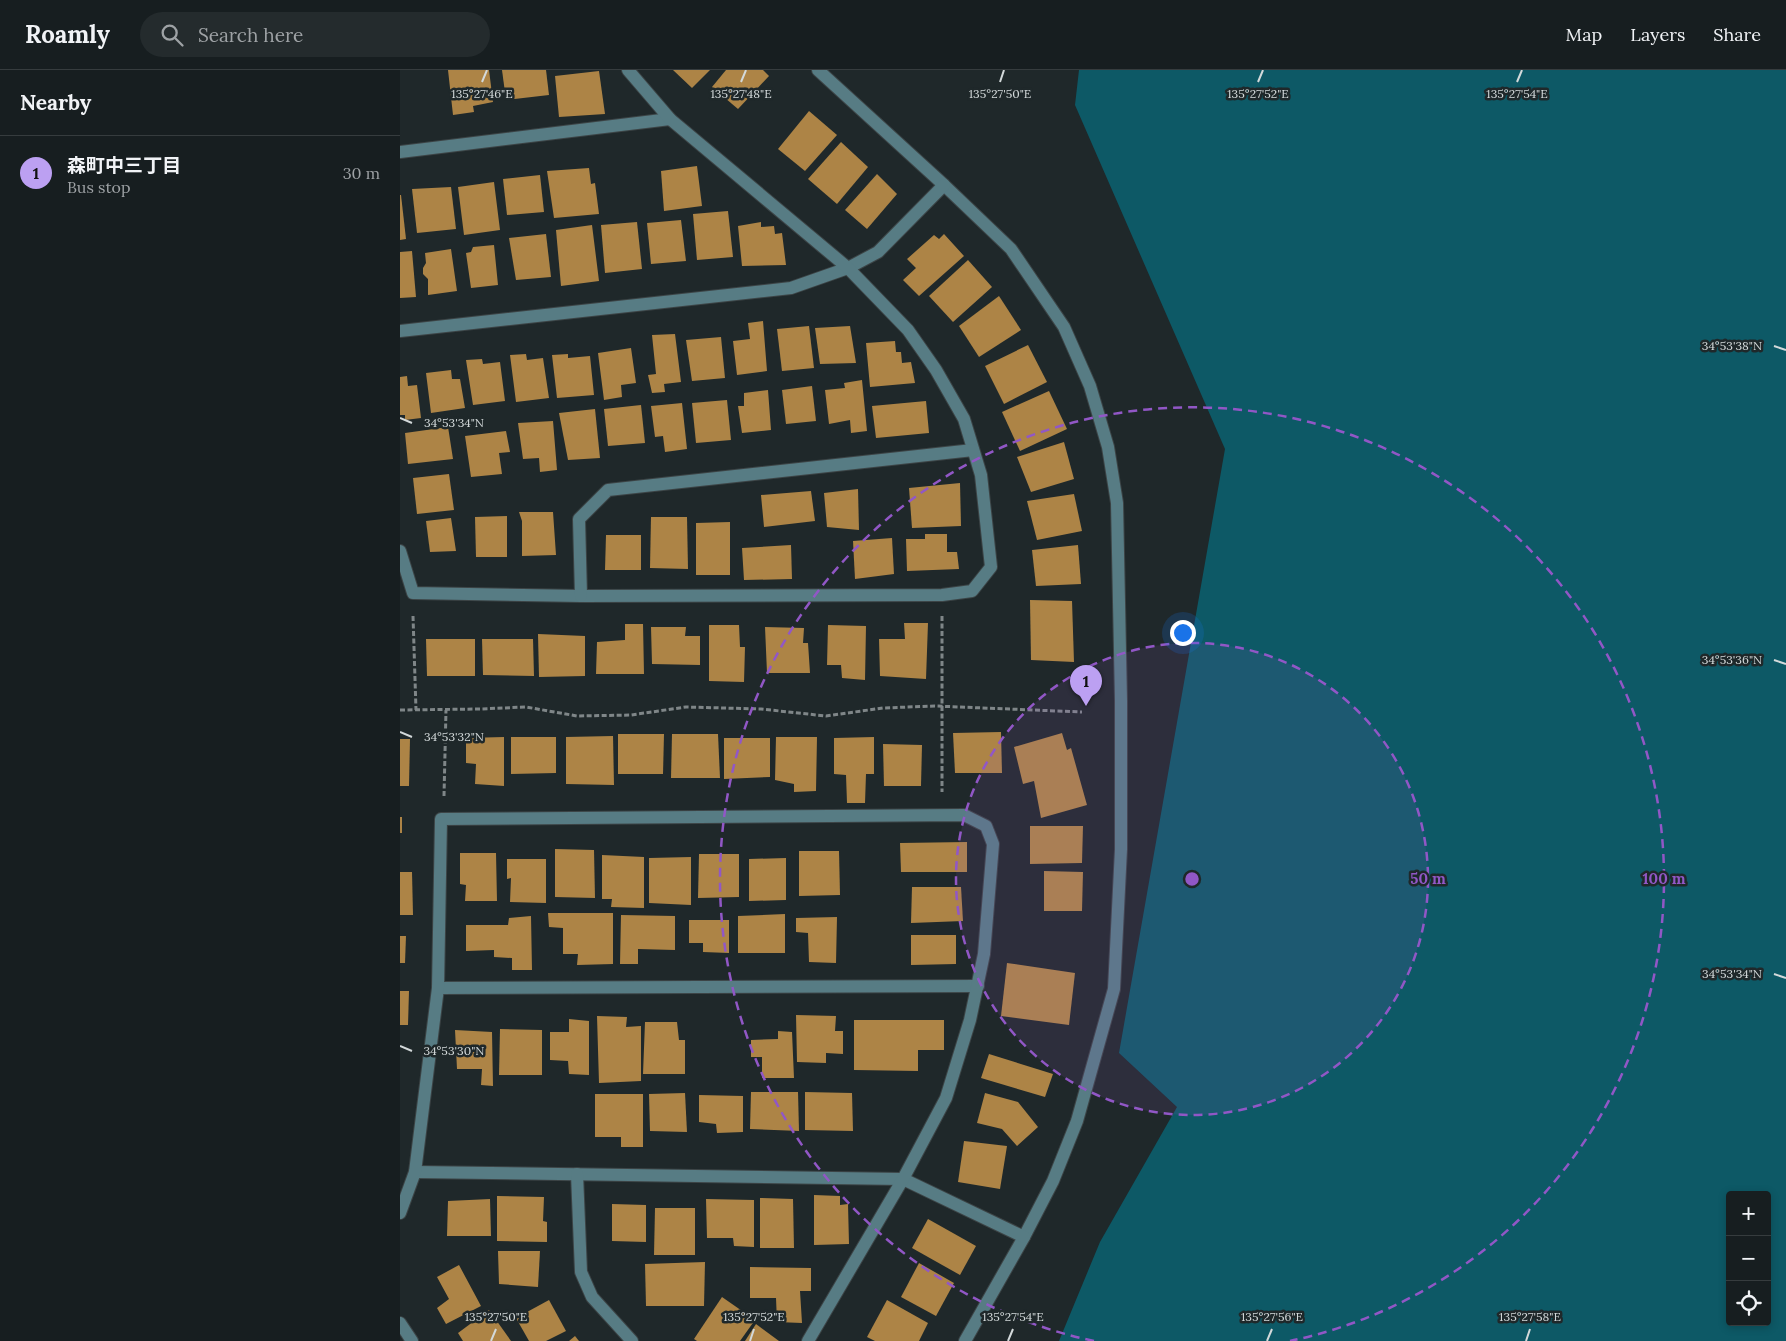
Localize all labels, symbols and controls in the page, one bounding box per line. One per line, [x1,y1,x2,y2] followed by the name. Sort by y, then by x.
[140,12,490,57] search box
[25,19,110,50] text: Roamly
[158,21,186,49] icon: search
[198,23,303,47] text: Search here
[1566,23,1602,46] text: Map
[1630,23,1685,46] text: Layers
[1713,23,1761,46] text: Share
[451,86,513,101] text: 135°27'46"E
[710,86,772,101] text: 135°27'48"E
[969,86,1031,101] text: 135°27'50"E
[1227,86,1289,101] text: 135°27'52"E
[1486,86,1548,101] text: 135°27'54"E
[20,89,91,116] text: Nearby
[67,153,181,177] text: 森町中三丁目
[33,163,39,183] text: 1
[343,163,380,183] text: 30 m
[67,177,131,197] text: Bus stop
[1702,338,1762,353] text: 34°53'38"N
[424,415,484,430] text: 34°53'34"N
[1170,620,1196,646] your location
[1702,652,1762,667] text: 34°53'36"N
[1070,665,1102,706] pin: 1
[424,729,484,744] text: 34°53'32"N
[1410,869,1446,888] text: 50 m
[1643,869,1686,888] text: 100 m
[1183,870,1201,888] centre of rings
[1702,966,1762,981] text: 34°53'34"N
[423,1043,485,1058] text: 34°53'30"N
[1726,1191,1771,1326] map controls
[1726,1191,1771,1236] button: +
[1726,1236,1771,1281] button: −
[1726,1281,1771,1326] button: locate
[465,1309,527,1324] text: 135°27'50"E
[723,1309,785,1324] text: 135°27'52"E
[982,1309,1044,1324] text: 135°27'54"E
[1241,1309,1303,1324] text: 135°27'56"E
[1499,1309,1561,1324] text: 135°27'58"E

